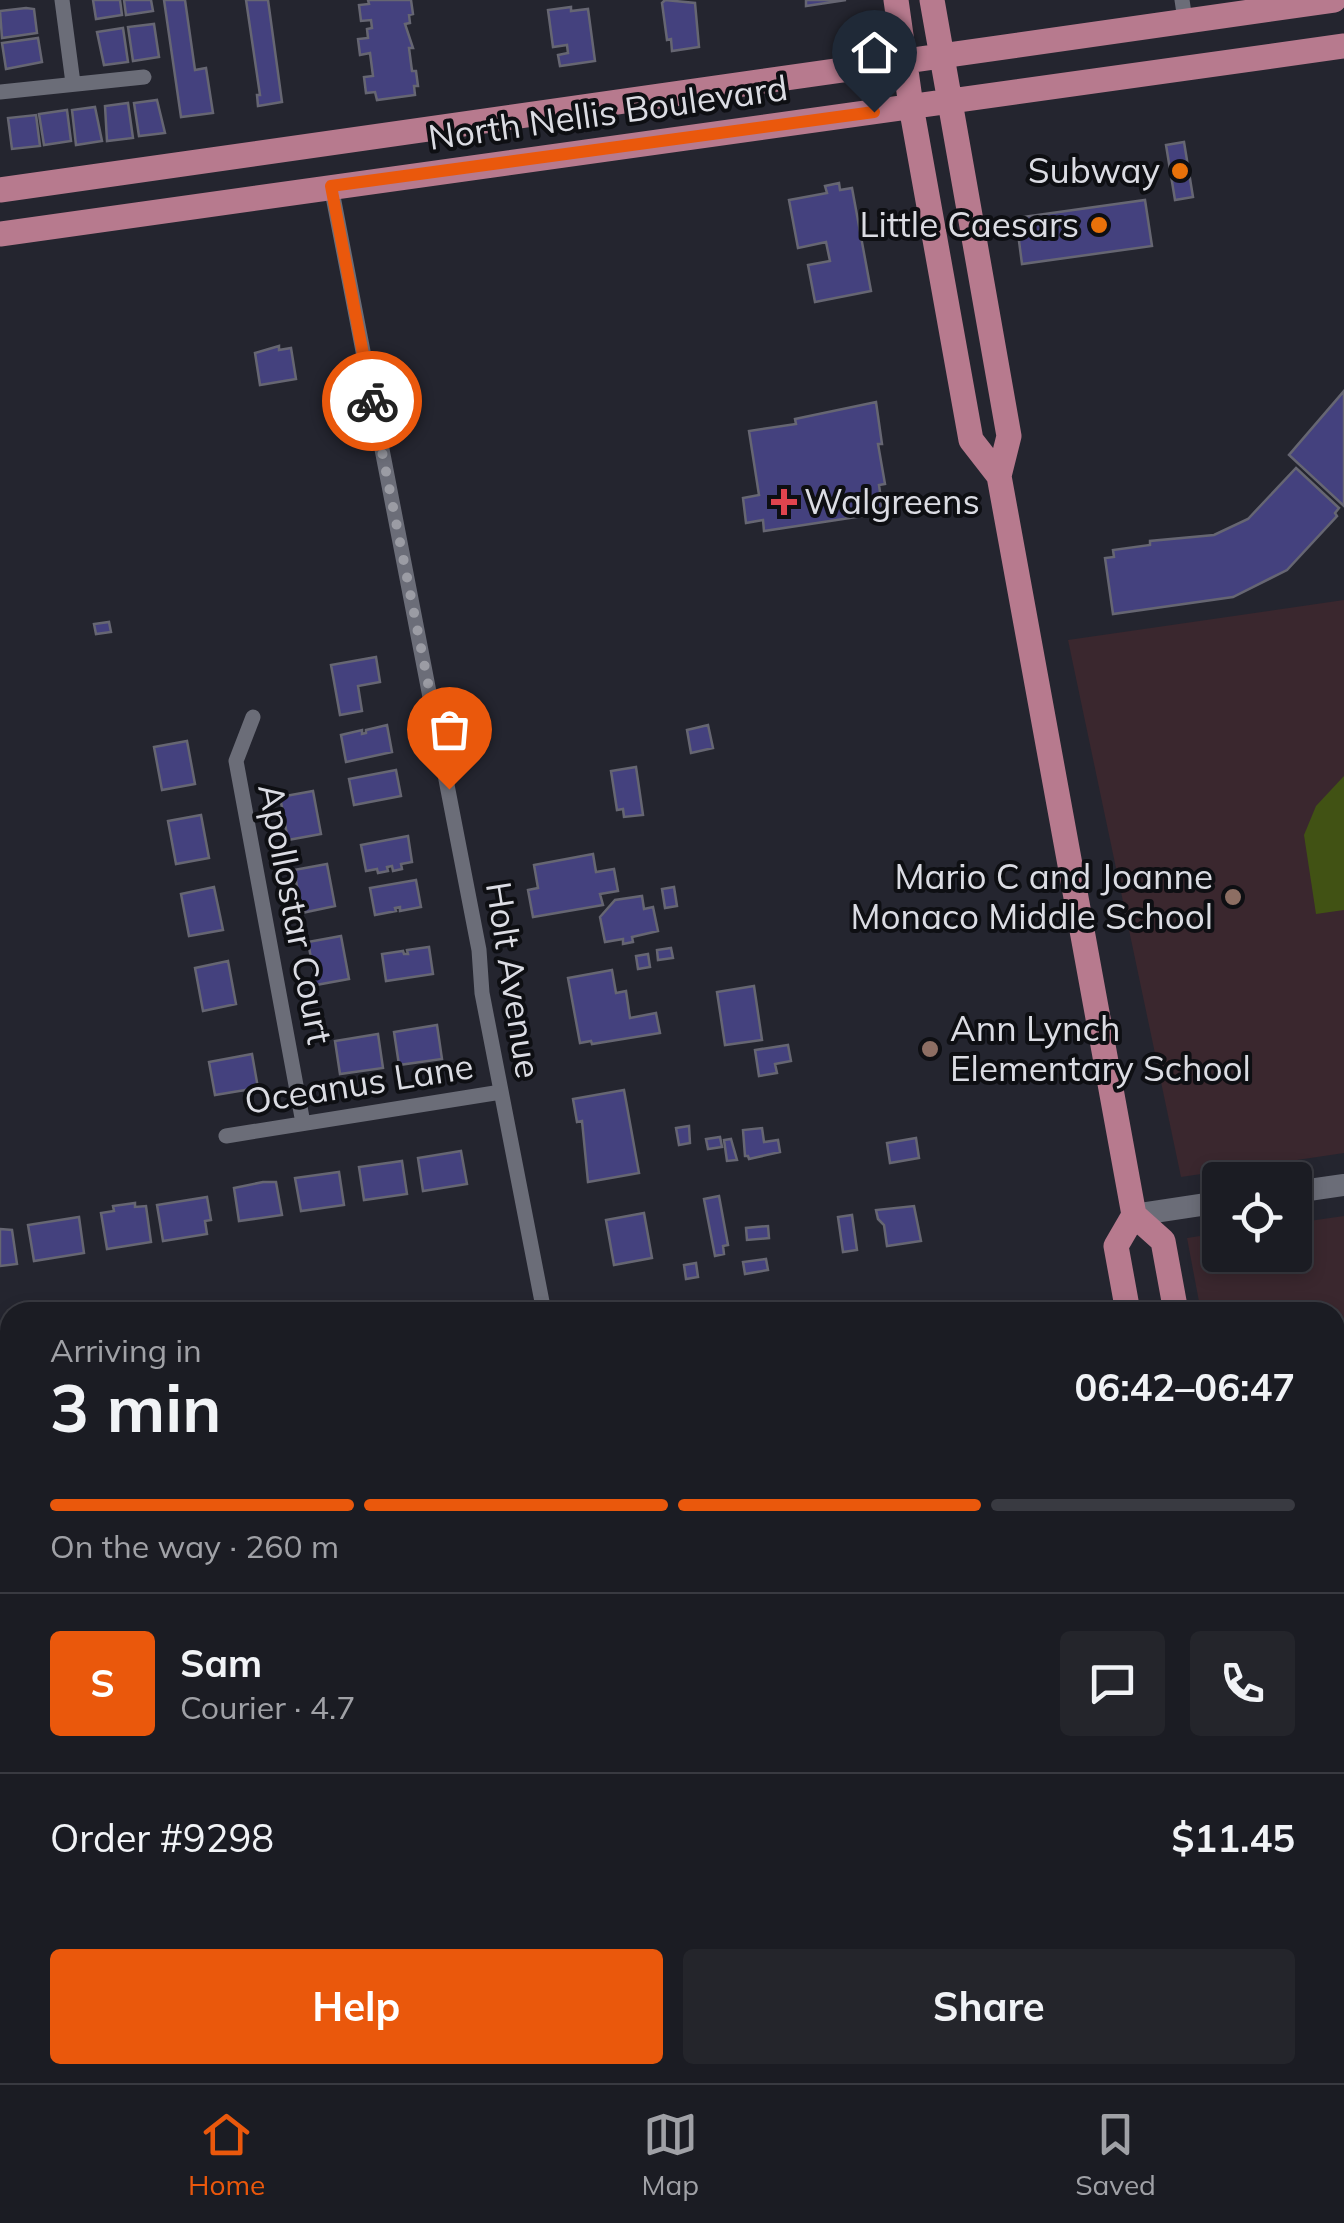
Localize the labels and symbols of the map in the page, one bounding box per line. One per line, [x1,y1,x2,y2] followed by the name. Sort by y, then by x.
[832,10,917,113] pin
[425,65,790,159] street label: North Nellis Boulevard
[1028,148,1160,192] place label: Subway
[1169,160,1191,182] marker: Subway
[859,202,1079,246] place label: Little Caesars
[1088,214,1110,236] marker: Little Caesars
[322,351,422,451] courier
[804,479,980,523] place label: Walgreens
[773,491,795,513] marker: Walgreens
[407,687,492,790] pin
[249,780,343,1048] street label: Apollostar Court
[851,854,1213,938] place label: Mario C and Joanne Monaco Middle School
[477,878,551,1081] street label: Holt Avenue
[1222,886,1244,908] marker: Mario C and Joanne Monaco Middle School
[950,1006,1251,1090] place label: Ann Lynch Elementary School
[919,1038,941,1060] marker: Ann Lynch Elementary School
[241,1043,476,1123] street label: Oceanus Lane

